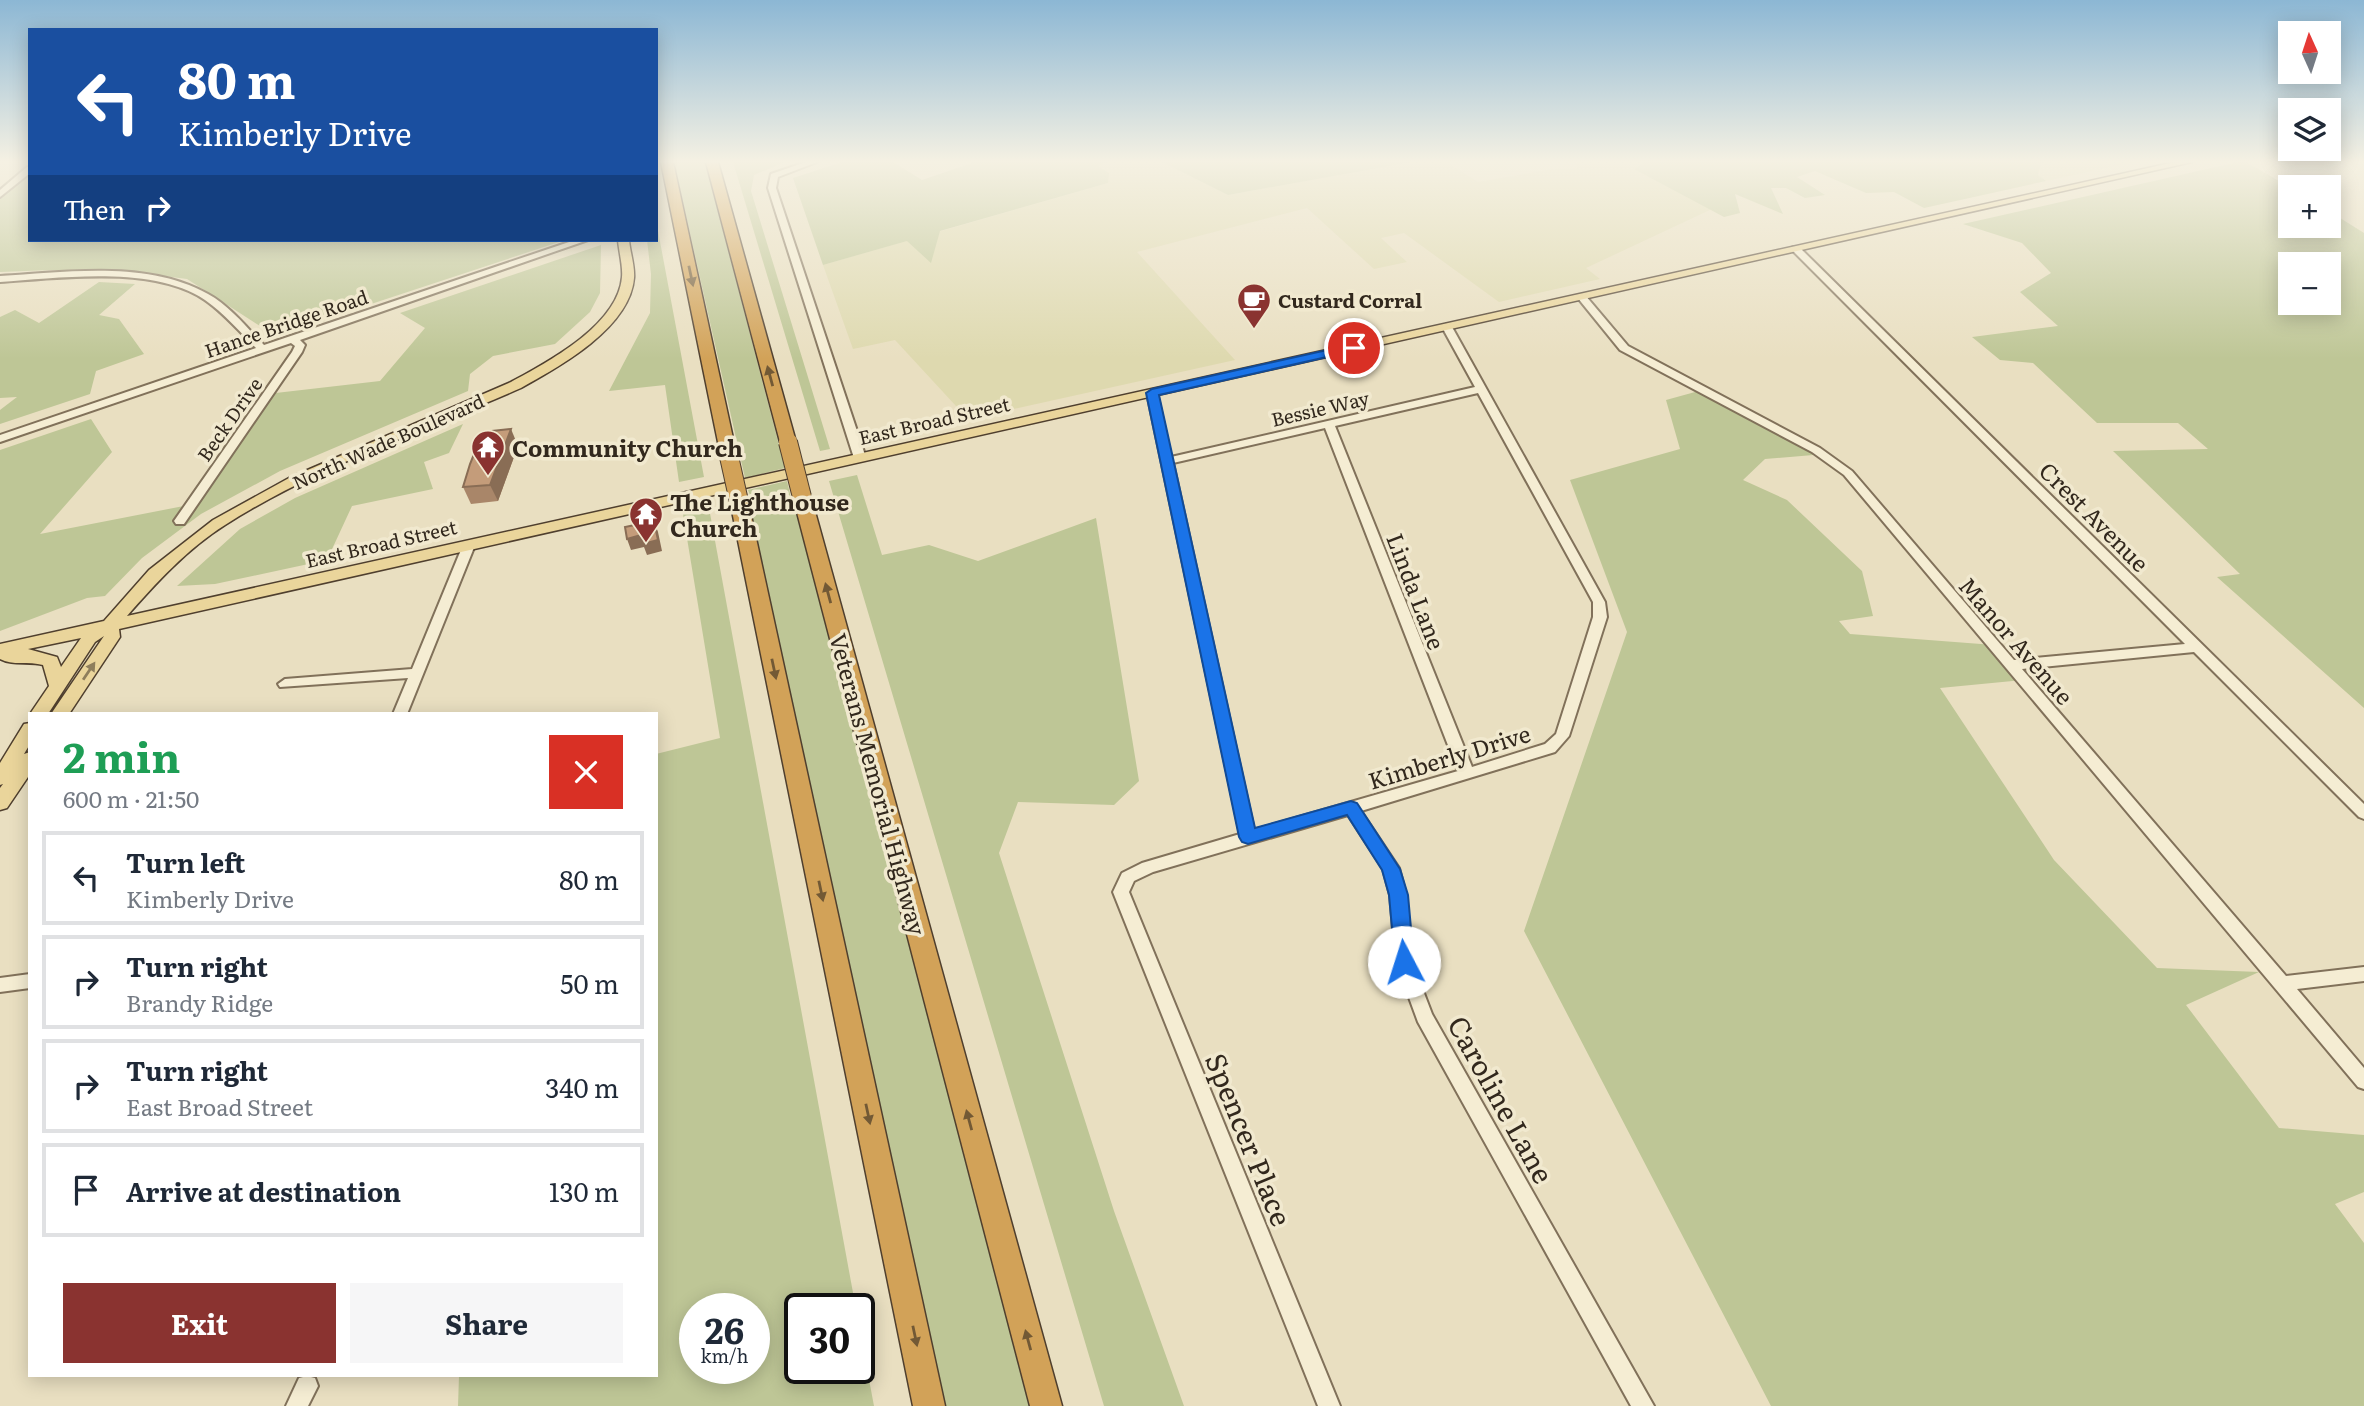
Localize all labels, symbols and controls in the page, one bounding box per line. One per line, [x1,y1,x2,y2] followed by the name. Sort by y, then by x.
[2278,21,2342,84] north arrow
[2278,21,2341,315] map controls
[178,41,296,114] text: 80 m
[63,56,154,147] icon: left
[2278,98,2341,161] button: layers
[178,108,412,156] text: Kimberly Drive
[2278,175,2341,238] button: +
[63,189,125,228] text: Then
[139,189,177,227] icon: right
[2278,252,2341,315] button: −
[686,265,697,287] one-way arrow
[1235,281,1273,330] cafe icon: Custard Corral
[201,282,372,364] street label: Hance Bridge Road
[1278,286,1422,314] place label: Custard Corral
[1324,318,1384,378] pin
[1335,329,1373,367] icon: arrive
[764,365,775,387] one-way arrow
[190,371,268,467] street label: Beck Drive
[1268,383,1372,433] street label: Bessie Way
[288,386,489,496] street label: North Wade Boulevard
[856,389,1013,451] street label: East Broad Street
[469,428,507,477] temple icon: Community Church
[512,430,743,464] place label: Community Church
[2032,453,2158,579] street label: Crest Avenue
[670,484,849,544] place label: The Lighthouse Church
[627,495,665,544] temple icon: The Lighthouse Church
[303,512,460,574] street label: East Broad Street
[1379,528,1455,654] street label: Linda Lane
[1952,569,2082,711] street label: Manor Avenue
[822,582,833,604] one-way arrow
[822,629,936,939] street label: Veterans Memorial Highway
[769,658,780,680] one-way arrow
[82,661,95,680] one-way arrow
[1364,715,1534,797] street label: Kimberly Drive
[63,724,180,786] text: 2 min
[549,735,623,809] button: close
[63,781,199,815] text: 600 m · 21:50
[126,842,245,881] text: Turn left
[67,859,105,897] icon: left
[559,859,619,898] text: 80 m
[816,880,827,902] one-way arrow
[126,881,294,915] text: Kimberly Drive
[1367,925,1441,999] position arrow
[126,946,268,985] text: Turn right
[67,963,105,1001] icon: right
[560,963,619,1002] text: 50 m
[126,985,273,1019] text: Brandy Ridge
[1439,1008,1565,1190] street label: Caroline Lane
[1196,1046,1304,1232] street label: Spencer Place
[126,1050,268,1089] text: Turn right
[67,1067,105,1105] icon: right
[545,1067,619,1106] text: 340 m
[126,1089,313,1123] text: East Broad Street
[862,1103,873,1125] one-way arrow
[963,1109,974,1131] one-way arrow
[67,1171,105,1209] icon: arrive
[126,1171,401,1210] text: Arrive at destination
[549,1171,619,1210] text: 130 m
[63,1283,336,1363] button: Exit
[350,1283,623,1363] button: Share
[784,1293,875,1384] speed limit sign: 30
[705,1303,744,1355] text: 26
[909,1325,920,1347] one-way arrow
[1022,1329,1033,1351] one-way arrow
[701,1342,748,1369] text: km/h

